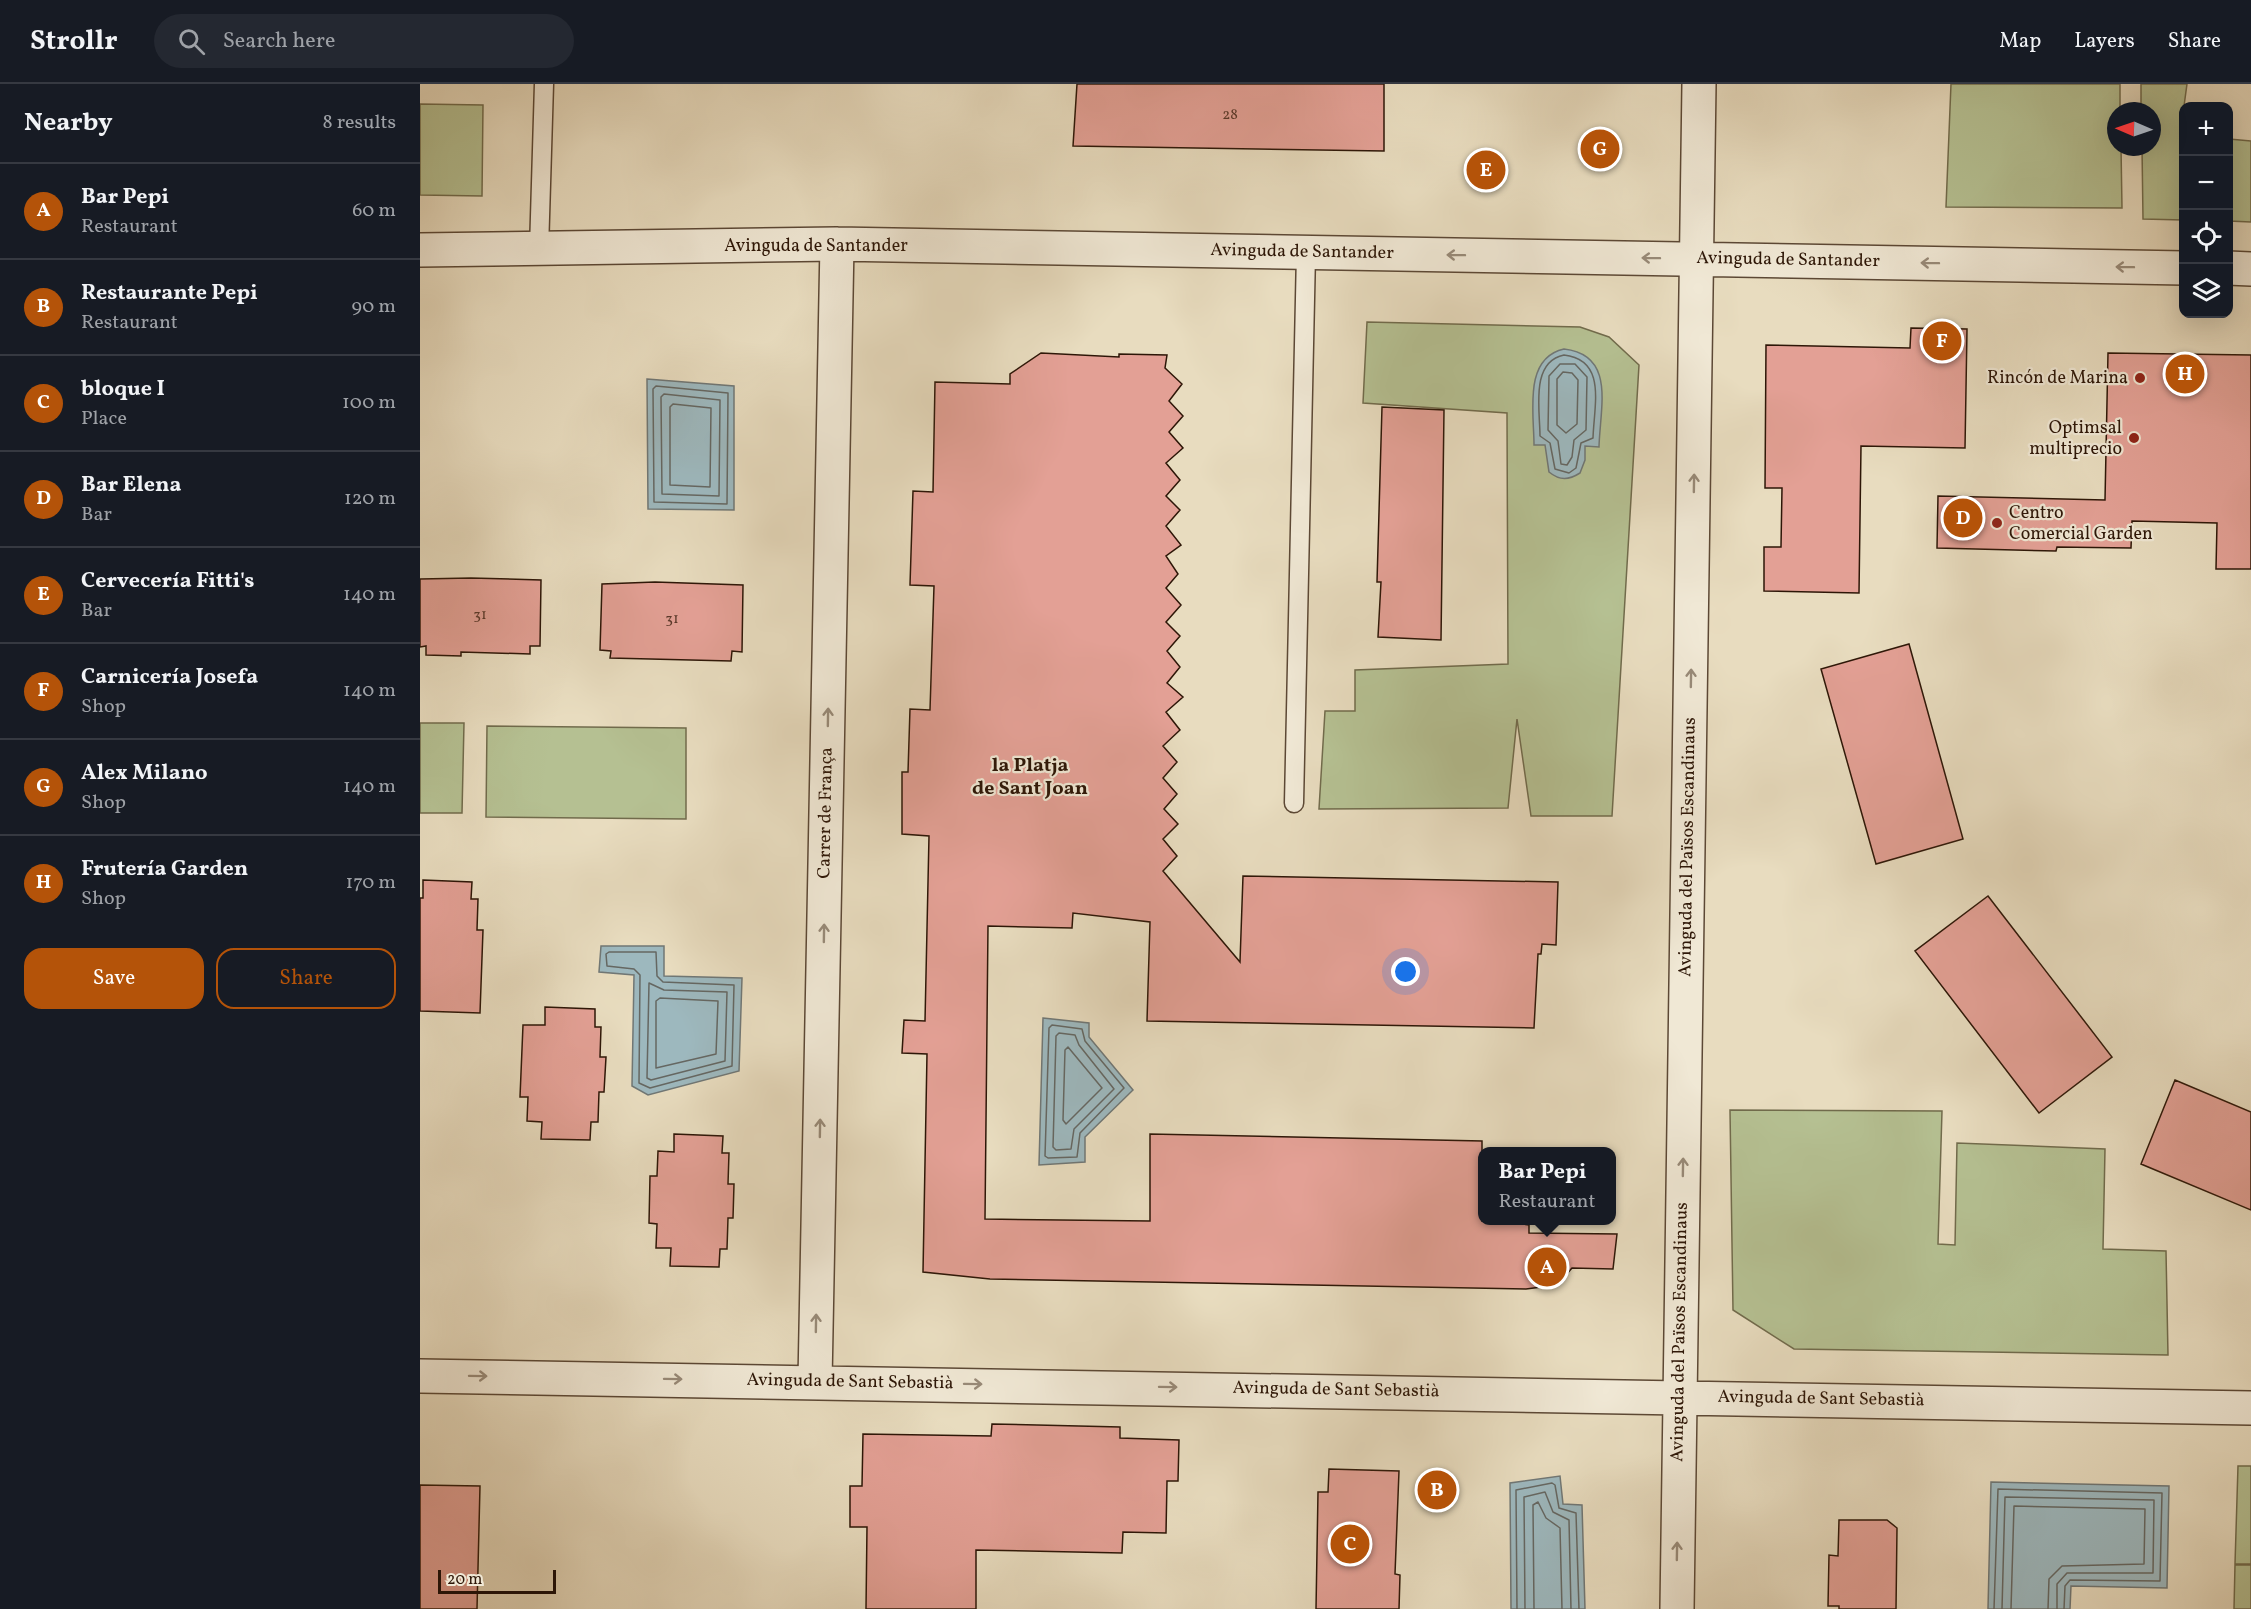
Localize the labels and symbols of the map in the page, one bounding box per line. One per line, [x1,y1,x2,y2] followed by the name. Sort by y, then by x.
[2107,102,2161,156] north arrow
[1222,105,1238,126] house number: 28
[1580,126,1620,172] pin: G
[1466,148,1506,193] pin: E
[724,234,908,259] street label: Avinguda de Santander
[1210,238,1394,266] street label: Avinguda de Santander
[1696,246,1880,274] street label: Avinguda de Santander
[1447,249,1467,261] one-way arrow
[1642,252,1662,264] one-way arrow
[1921,257,1941,269] one-way arrow
[2116,261,2136,272] one-way arrow
[1922,318,1961,364] pin: F
[2166,352,2204,396] pin: H
[1987,366,2128,391] place label: Rincón de Marina
[2133,371,2147,385] marker: Rincón de Marina
[2029,416,2122,462] place label: Optimsal multiprecio
[2127,431,2141,445] marker: Optimsal multiprecio
[1688,473,1700,493] one-way arrow
[1944,496,1982,540] pin: D
[2009,501,2153,547] place label: Centro Comercial Garden
[1990,516,2004,530] marker: Centro Comercial Garden
[473,605,487,626] house number: 31
[665,609,679,630] house number: 31
[1685,668,1697,688] one-way arrow
[822,707,834,727] one-way arrow
[1673,717,1703,977] street label: Avinguda del Països Escandinaus
[812,747,840,879] street label: Carrer de França
[972,752,1088,803] district label: la Platja de Sant Joan
[818,923,830,943] one-way arrow
[1391,957,1420,986] your location
[814,1118,826,1138] one-way arrow
[1677,1157,1689,1177] one-way arrow
[1665,1202,1695,1462] street label: Avinguda del Països Escandinaus
[1528,1244,1566,1290] pin: A
[811,1313,822,1333] one-way arrow
[746,1368,954,1396] street label: Avinguda de Sant Sebastià
[468,1371,488,1382] one-way arrow
[663,1373,683,1385] one-way arrow
[1232,1376,1440,1404] street label: Avinguda de Sant Sebastià
[963,1378,983,1390] one-way arrow
[1158,1381,1178,1393] one-way arrow
[1717,1385,1925,1413] street label: Avinguda de Sant Sebastià
[1418,1468,1456,1512] pin: B
[1330,1522,1370,1566] pin: C
[1672,1541,1683,1561] one-way arrow
[438,1567,556,1594] scale bar

